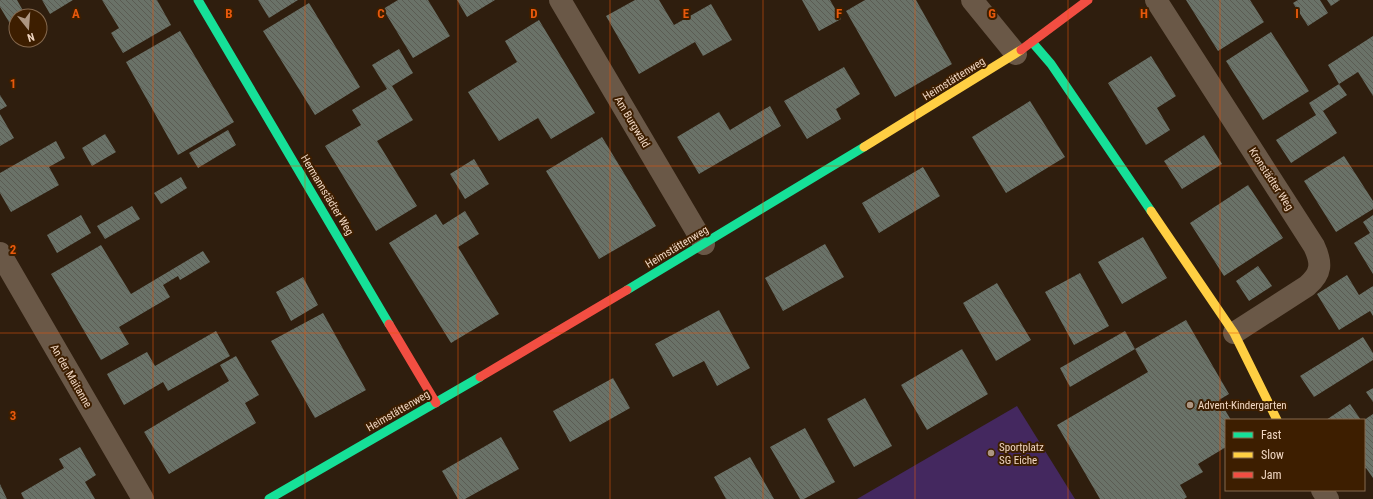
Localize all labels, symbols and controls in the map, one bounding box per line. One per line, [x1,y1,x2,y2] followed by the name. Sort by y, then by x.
[72,6,80,21] text: A
[225,6,233,21] text: B
[377,6,385,21] text: C
[530,6,538,21] text: D
[683,6,690,21] text: E
[836,6,842,21] text: F
[988,6,996,21] text: G
[1140,6,1148,21] text: H
[1295,6,1299,21] text: I
[8,8,48,48] north arrow
[25,30,36,44] text: N
[920,55,988,103] street label: Heimstättenweg
[10,76,16,91] text: 1
[612,94,652,150] street label: Am Burgwald
[1246,145,1296,213] street label: Kronstädter Weg
[298,152,356,238] street label: Hermannstädter Weg
[643,223,711,271] street label: Heimstättenweg
[10,242,17,257] text: 2
[48,342,94,410] street label: An der Maitanne
[364,388,432,434] street label: Heimstättenweg
[1198,399,1287,412] place label: Advent-Kindergarten
[1185,400,1195,410] marker: Advent-Kindergarten
[10,408,16,423] text: 3
[1225,419,1365,491] legend
[1261,428,1282,442] text: Fast
[999,441,1044,467] place label: Sportplatz SG Eiche
[986,448,996,458] marker: Sportplatz SG Eiche
[1261,448,1284,462] text: Slow
[1261,468,1282,482] text: Jam

